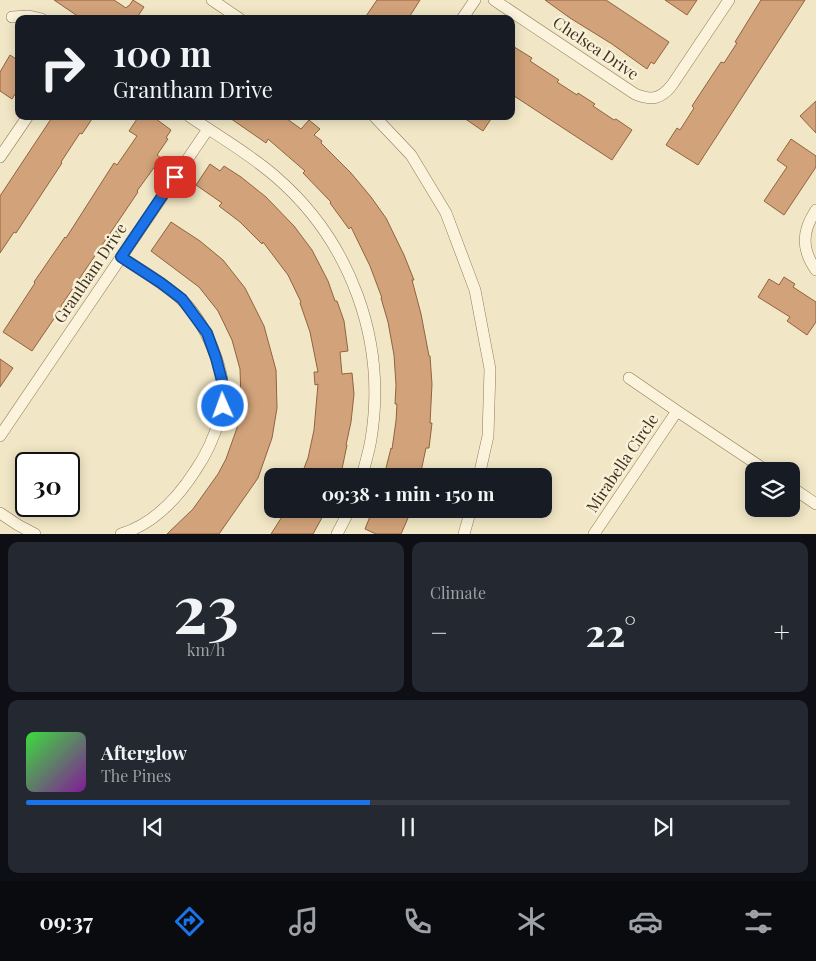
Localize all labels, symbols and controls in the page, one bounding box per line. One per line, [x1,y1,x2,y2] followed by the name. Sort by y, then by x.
[549,11,643,84] street label: Chelsea Drive
[113,29,211,76] text: 100 m
[30,35,95,100] icon: right
[113,74,273,104] text: Grantham Drive
[154,156,196,198] pin
[161,163,189,191] icon: arrive
[48,219,131,327] street label: Grantham Drive
[196,379,248,431] position arrow
[581,409,662,516] street label: Mirabella Circle
[15,452,80,517] speed limit sign: 30
[745,462,800,517] map controls
[745,462,800,517] button: layers
[322,480,494,506] text: 09:38 · 1 min · 150 m
[173,563,239,649] text: 23
[430,582,486,603] text: Climate
[586,606,636,657] text: 22°
[430,613,448,650] text: −
[774,613,790,650] text: +
[187,639,225,660] text: km/h
[101,739,187,765] text: Afterglow
[101,765,171,786] text: The Pines
[139,813,167,841] icon: previous
[394,813,422,841] icon: pause
[649,813,677,841] icon: next
[172,904,207,939] icon: directions
[286,904,321,939] icon: music
[400,904,435,939] icon: phone
[514,904,549,939] icon: climate
[628,904,663,939] icon: car
[741,904,776,939] icon: filters
[39,906,93,936] text: 09:37

